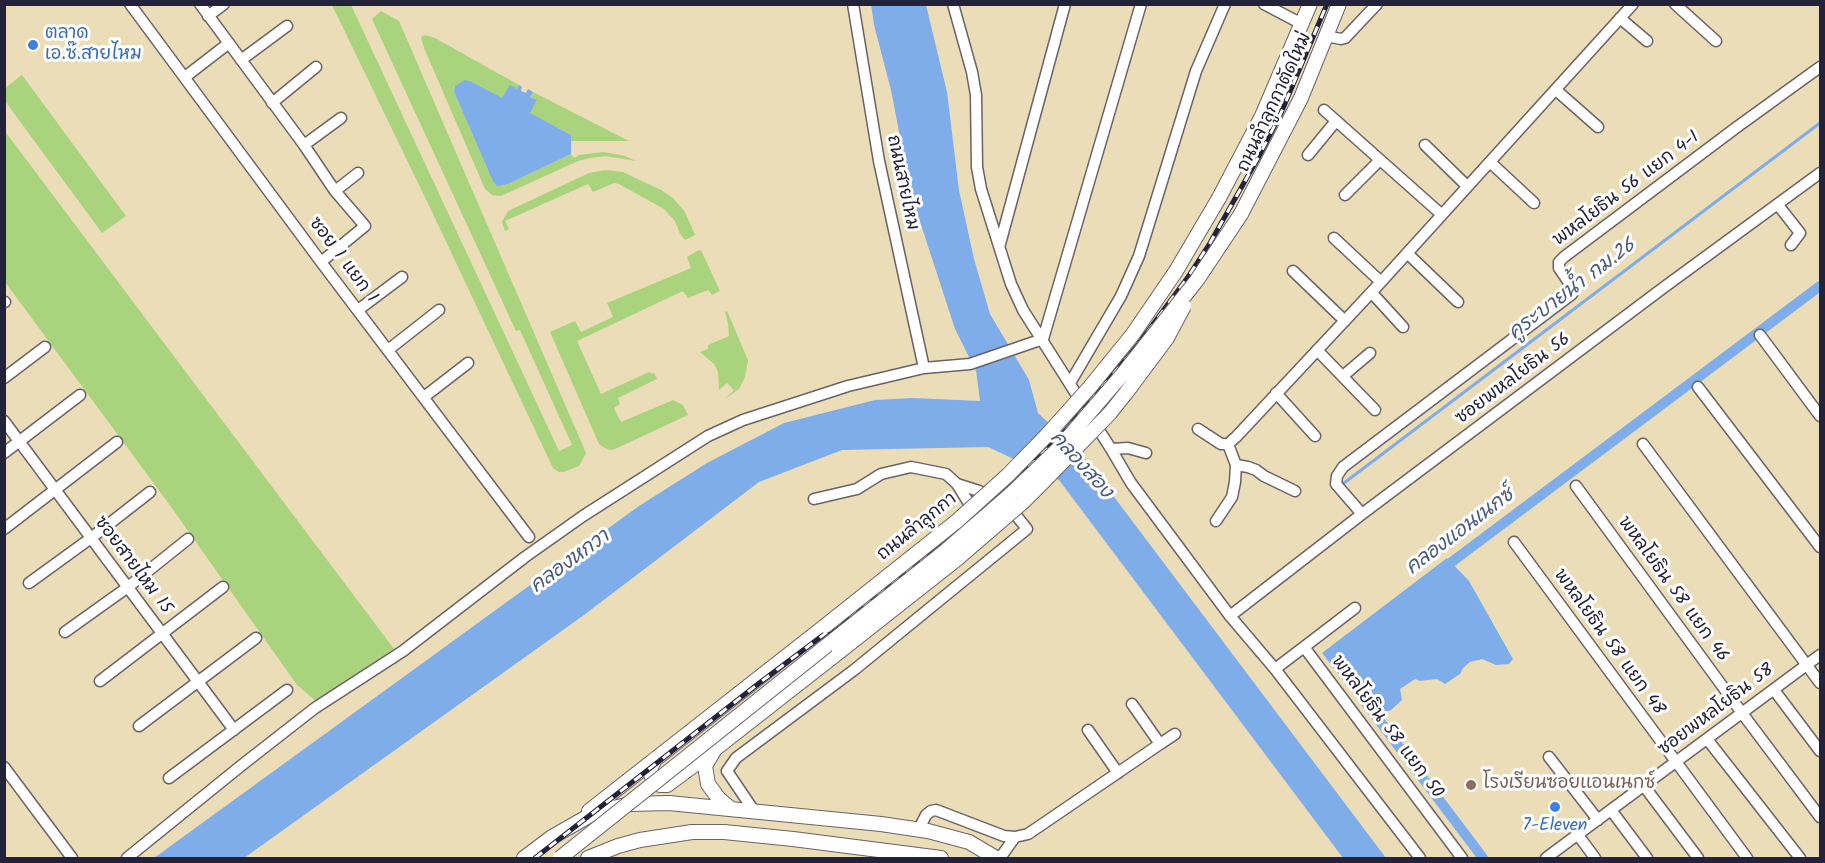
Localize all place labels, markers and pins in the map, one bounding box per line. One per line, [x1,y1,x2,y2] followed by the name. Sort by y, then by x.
[45,24,142,66] place label: ตลาด เอ.ซ๊.สายไหม
[26,38,40,52] marker: ตลาด เอ.ซ๊.สายไหม
[1483,774,1655,796] place label: โรงเรียนซอยแอนเนกซ์
[1464,778,1478,792] marker: โรงเรียนซอยแอนเนกซ์
[1548,800,1562,814] marker: 7-Eleven
[1523,816,1587,838] place label: 7-Eleven

